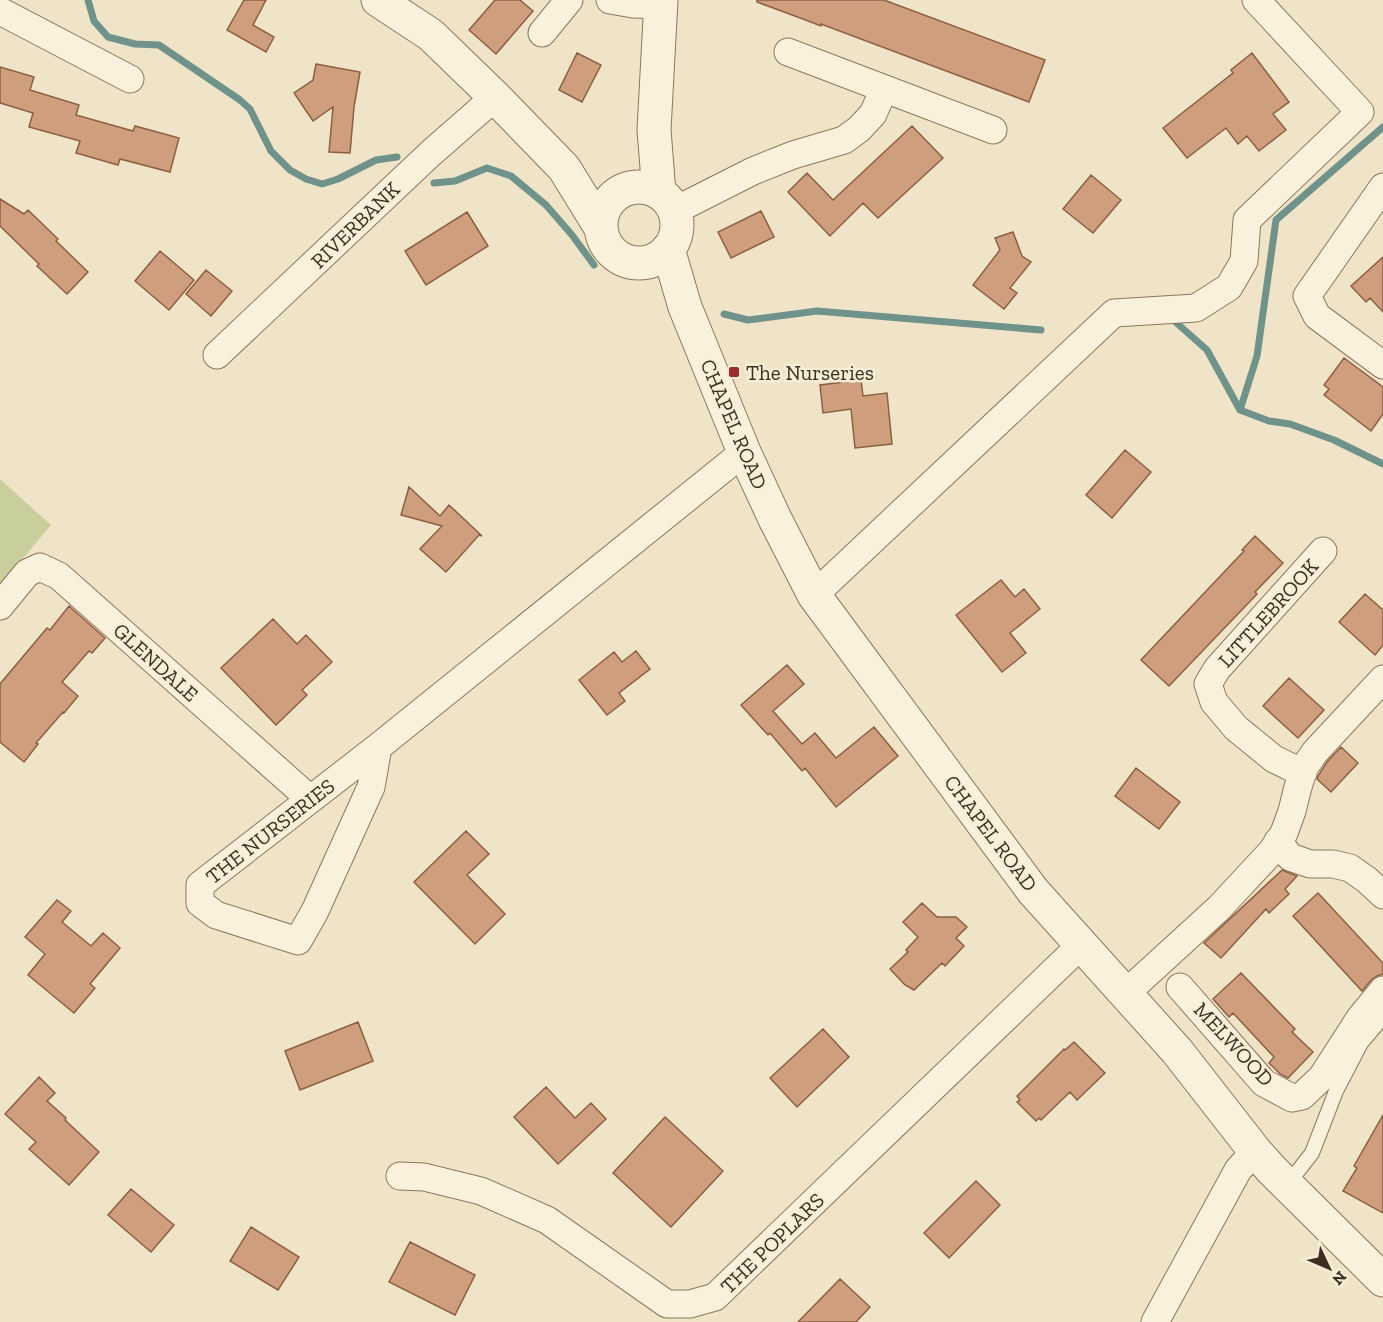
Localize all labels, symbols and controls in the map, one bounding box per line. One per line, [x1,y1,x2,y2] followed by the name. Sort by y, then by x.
[305,176,405,273] street label: RIVERBANK
[695,355,773,493] street label: CHAPEL ROAD
[746,360,874,385] place label: The Nurseries
[727,365,741,379] marker: The Nurseries
[1213,553,1324,672] street label: LITTLEBROOK
[108,617,204,707] street label: GLENDALE
[939,770,1043,896] street label: CHAPEL ROAD
[201,773,339,889] street label: THE NURSERIES
[1189,997,1279,1091] street label: MELWOOD
[715,1187,829,1299] street label: THE POPLARS
[1299,1238,1359,1298] north arrow
[1328,1267,1350,1289] text: N

